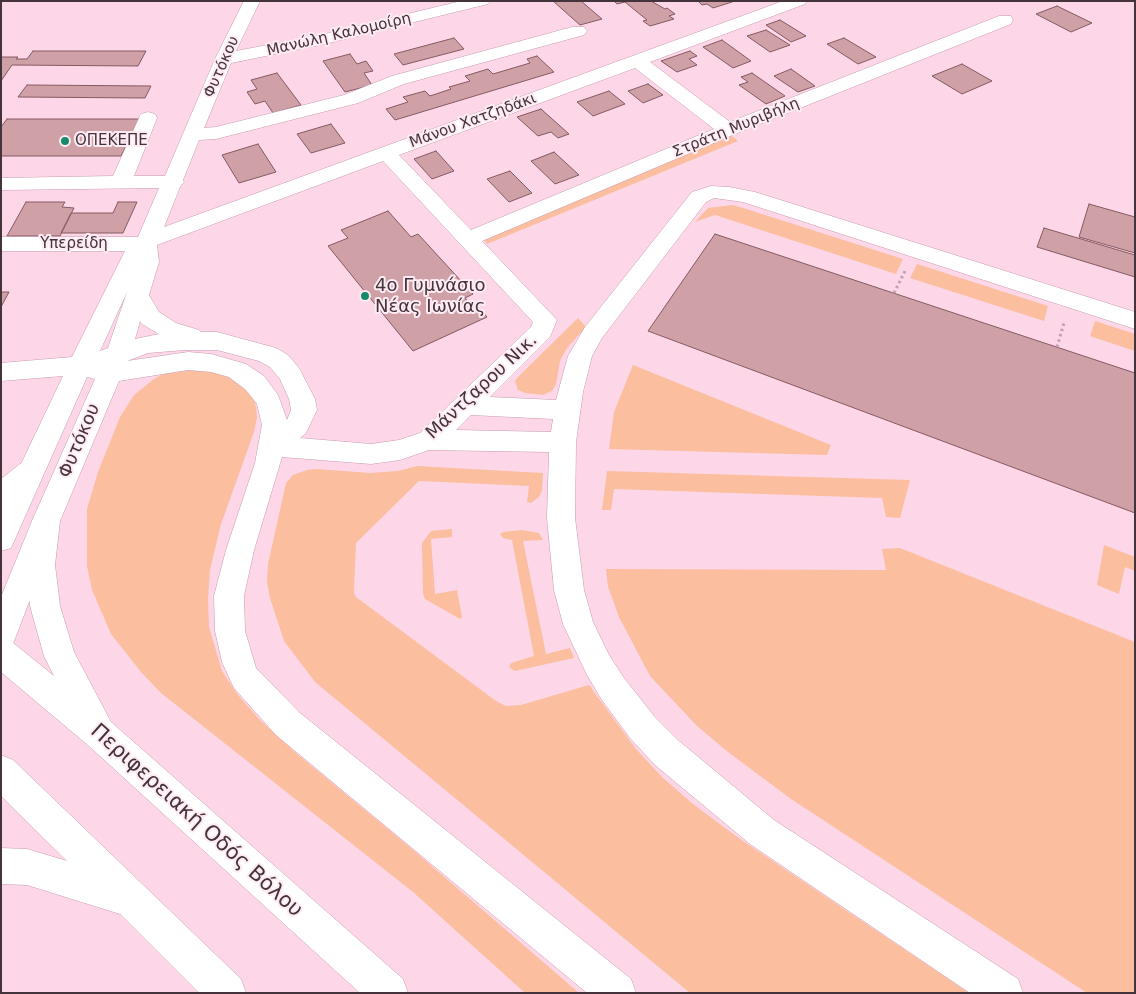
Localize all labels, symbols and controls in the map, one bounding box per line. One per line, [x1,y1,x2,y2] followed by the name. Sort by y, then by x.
[265,10,413,60] street label: Μανώλη Καλομοίρη
[200,33,244,101] street label: Φυτόκου
[407,90,539,152] street label: Μάνου Χατζηδάκι
[670,94,802,162] street label: Στράτη Μυριβήλη
[75,132,148,150] place label: ΟΠΕΚΕΠΕ
[59,135,71,147] marker: ΟΠΕΚΕΠΕ
[40,235,108,253] street label: Υπερείδη
[375,275,486,318] place label: 4ο Γυμνάσιο Νέας Ιωνίας
[359,290,371,302] marker: 4ο Γυμνάσιο Νέας Ιωνίας
[422,330,542,444] street label: Μάντζαρου Νικ.
[55,401,105,481] street label: Φυτόκου
[85,719,307,923] street label: Περιφερειακή Οδός Βόλου

